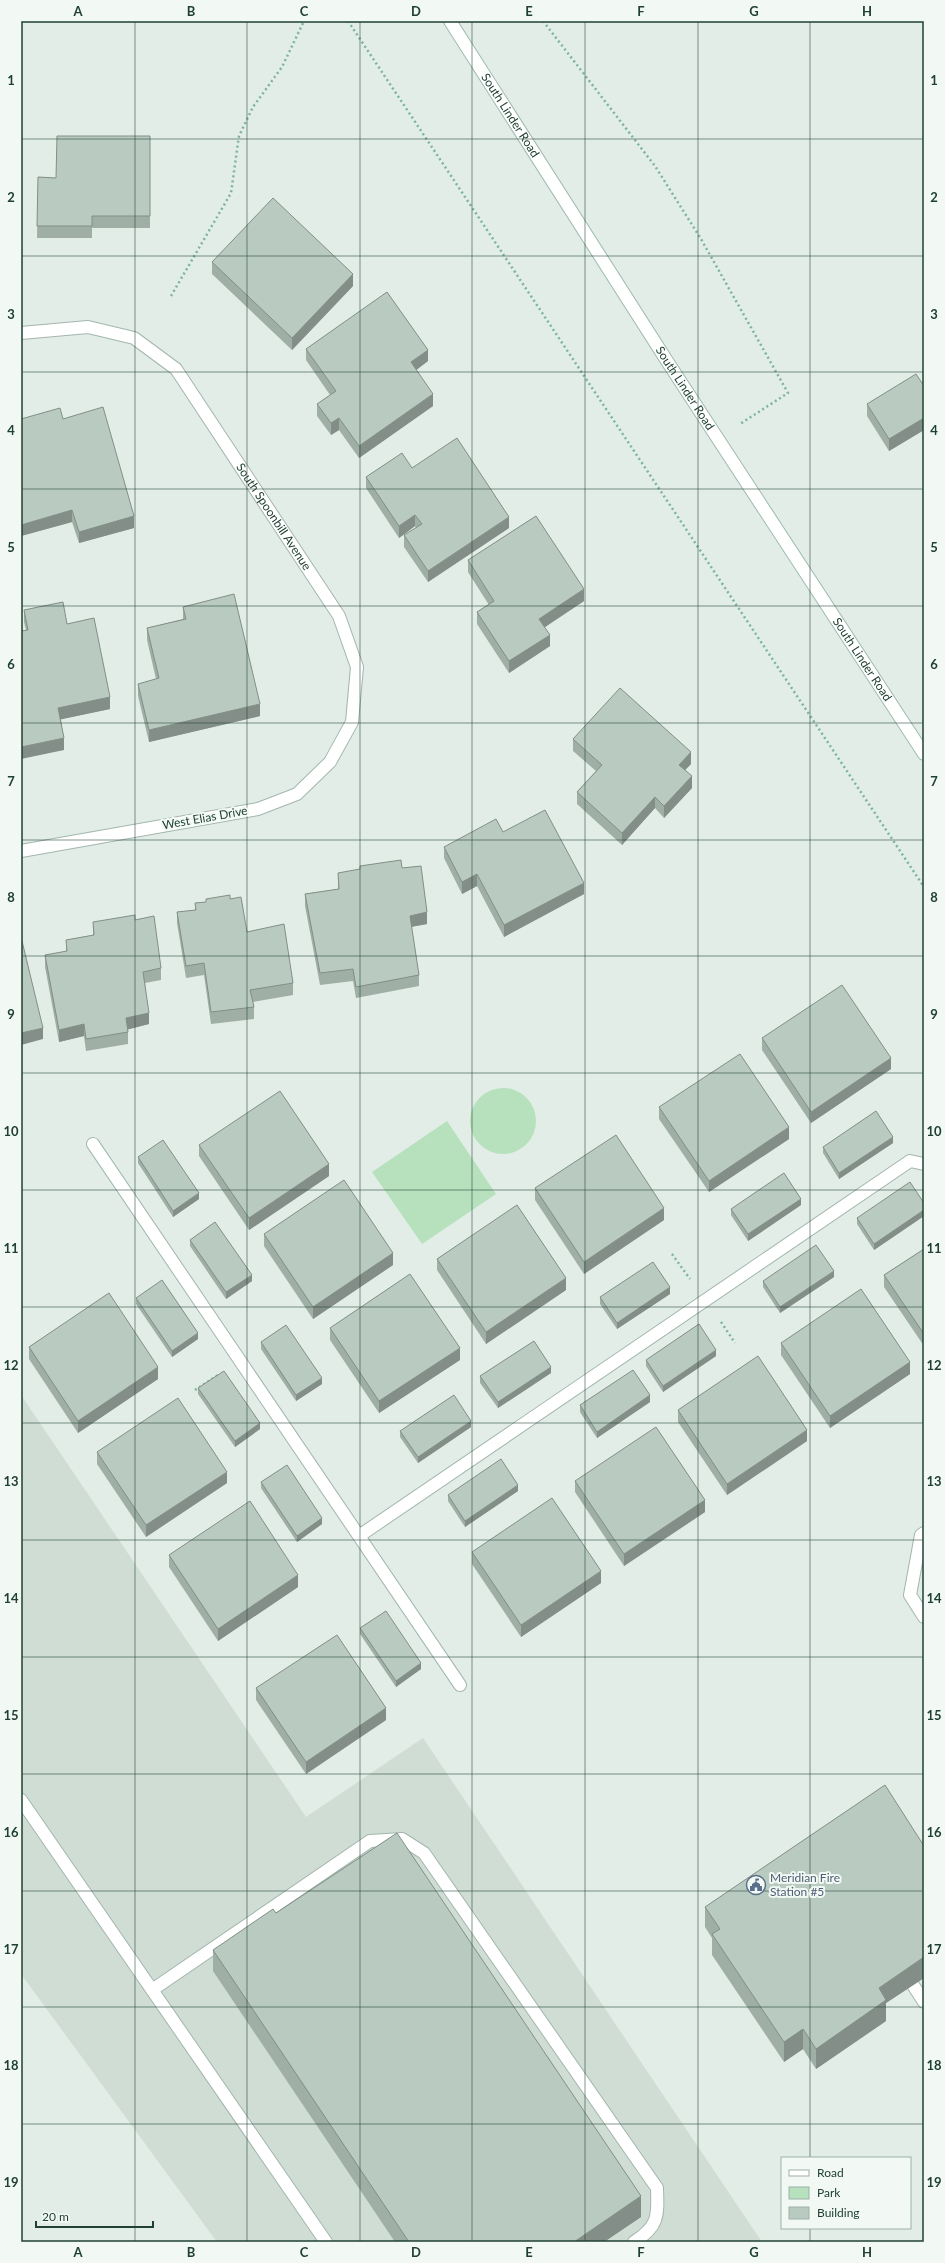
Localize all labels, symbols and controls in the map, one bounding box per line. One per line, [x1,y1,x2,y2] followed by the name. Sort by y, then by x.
[72,3,83,19] text: A
[187,3,196,19] text: B
[300,3,309,19] text: C
[411,3,421,19] text: D
[525,3,533,19] text: E
[637,3,645,19] text: F
[749,3,759,19] text: G
[862,3,872,19] text: H
[478,70,543,160] street label: South Linder Road
[7,72,15,88] text: 1
[930,72,938,88] text: 1
[7,189,15,205] text: 2
[930,189,938,205] text: 2
[7,306,15,322] text: 3
[930,306,938,322] text: 3
[653,343,718,433] street label: South Linder Road
[7,422,15,438] text: 4
[930,422,938,438] text: 4
[233,460,315,573] street label: South Spoonbill Avenue
[7,539,15,555] text: 5
[930,539,938,555] text: 5
[830,615,895,704] street label: South Linder Road
[7,656,15,672] text: 6
[930,656,938,672] text: 6
[7,773,15,789] text: 7
[930,773,938,789] text: 7
[161,803,249,832] street label: West Elias Drive
[7,889,15,905] text: 8
[930,889,938,905] text: 8
[7,1006,15,1022] text: 9
[930,1006,938,1022] text: 9
[3,1123,19,1139] text: 10
[926,1123,942,1139] text: 10
[3,1240,19,1256] text: 11
[926,1240,942,1256] text: 11
[3,1357,19,1373] text: 12
[926,1357,942,1373] text: 12
[3,1473,19,1489] text: 13
[926,1473,942,1489] text: 13
[3,1590,19,1606] text: 14
[926,1590,942,1606] text: 14
[3,1707,19,1723] text: 15
[926,1707,942,1723] text: 15
[3,1824,19,1840] text: 16
[926,1824,942,1840] text: 16
[770,1870,840,1899] place label: Meridian Fire Station #5
[745,1874,767,1896] public building icon: Meridian Fire Station #5
[3,1941,19,1957] text: 17
[926,1941,942,1957] text: 17
[3,2057,19,2073] text: 18
[926,2057,942,2073] text: 18
[781,2157,911,2229] legend
[817,2165,844,2180] text: Road
[3,2174,19,2190] text: 19
[926,2174,942,2190] text: 19
[817,2185,841,2200] text: Park
[36,2203,153,2229] scale bar
[817,2205,860,2220] text: Building
[42,2209,69,2224] text: 20 m
[72,2244,83,2260] text: A
[187,2244,196,2260] text: B
[300,2244,309,2260] text: C
[411,2244,421,2260] text: D
[525,2244,533,2260] text: E
[637,2244,645,2260] text: F
[749,2244,759,2260] text: G
[862,2244,872,2260] text: H

